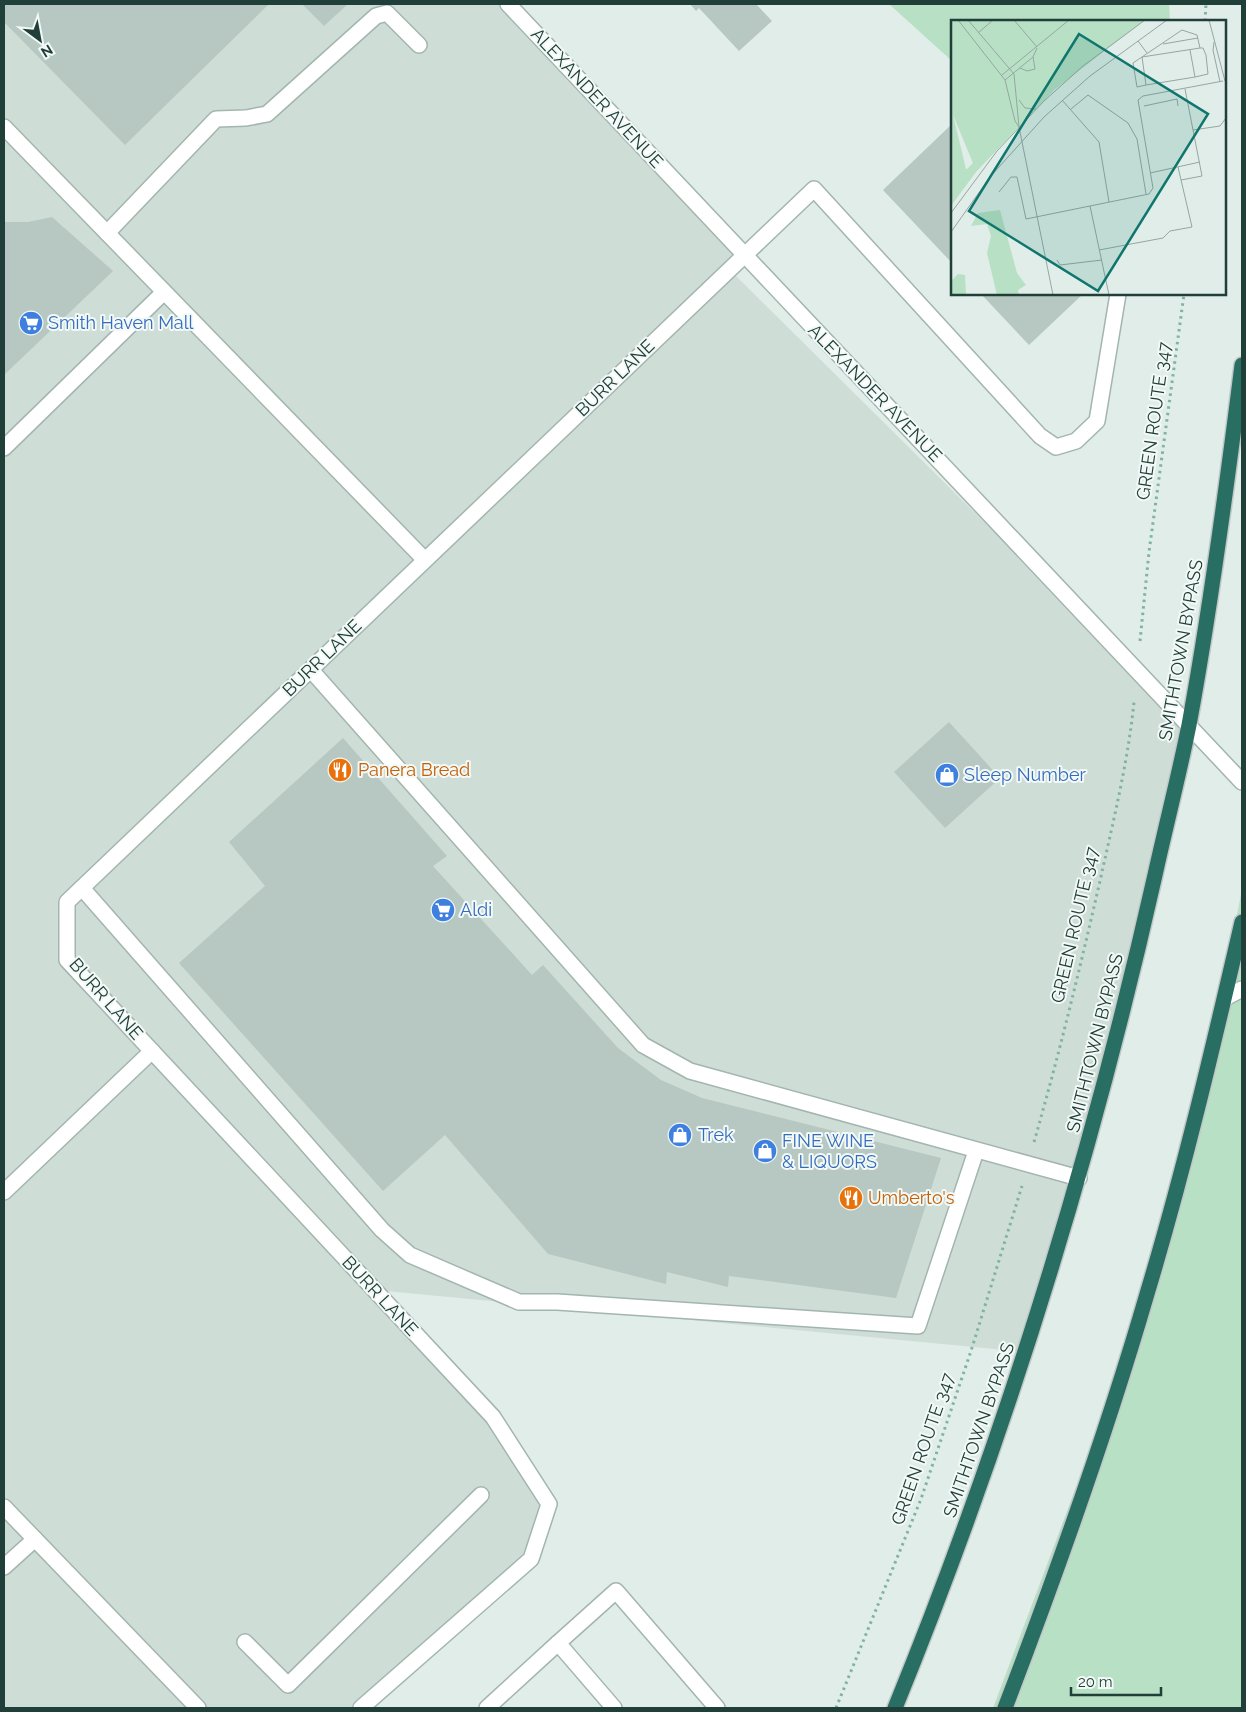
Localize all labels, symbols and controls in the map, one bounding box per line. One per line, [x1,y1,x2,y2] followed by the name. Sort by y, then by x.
[15,15,65,65] north arrow
[951,20,1226,295] inset map
[527,23,668,172] street label: ALEXANDER AVENUE
[38,41,56,61] text: N
[18,310,44,336] supermarket icon: Smith Haven Mall
[48,312,194,333] place label: Smith Haven Mall
[804,319,947,466] street label: ALEXANDER AVENUE
[571,335,658,420] street label: BURR LANE
[1132,340,1175,501] street label: GREEN ROUTE 347
[1154,558,1207,742] street label: SMITHTOWN BYPASS
[278,615,365,700] street label: BURR LANE
[327,757,353,783] restaurant icon: Panera Bread
[358,759,470,780] place label: Panera Bread
[934,762,960,788] shop icon: Sleep Number
[964,764,1086,785] place label: Sleep Number
[1046,845,1103,1005] street label: GREEN ROUTE 347
[430,897,456,923] supermarket icon: Aldi
[460,899,492,920] place label: Aldi
[1062,951,1127,1135] street label: SMITHTOWN BYPASS
[65,954,148,1044] street label: BURR LANE
[667,1122,693,1148] shop icon: Trek
[698,1124,734,1145] place label: Trek
[782,1130,877,1172] place label: FINE WINE & LIQUORS
[752,1138,778,1164] shop icon: FINE WINE & LIQUORS
[838,1185,864,1211] restaurant icon: Umberto's
[868,1187,955,1208] place label: Umberto's
[338,1251,423,1340] street label: BURR LANE
[939,1340,1018,1520] street label: SMITHTOWN BYPASS
[887,1370,959,1528] street label: GREEN ROUTE 347
[1071,1664,1161,1696] scale bar
[1078,1673,1113,1691] text: 20 m

